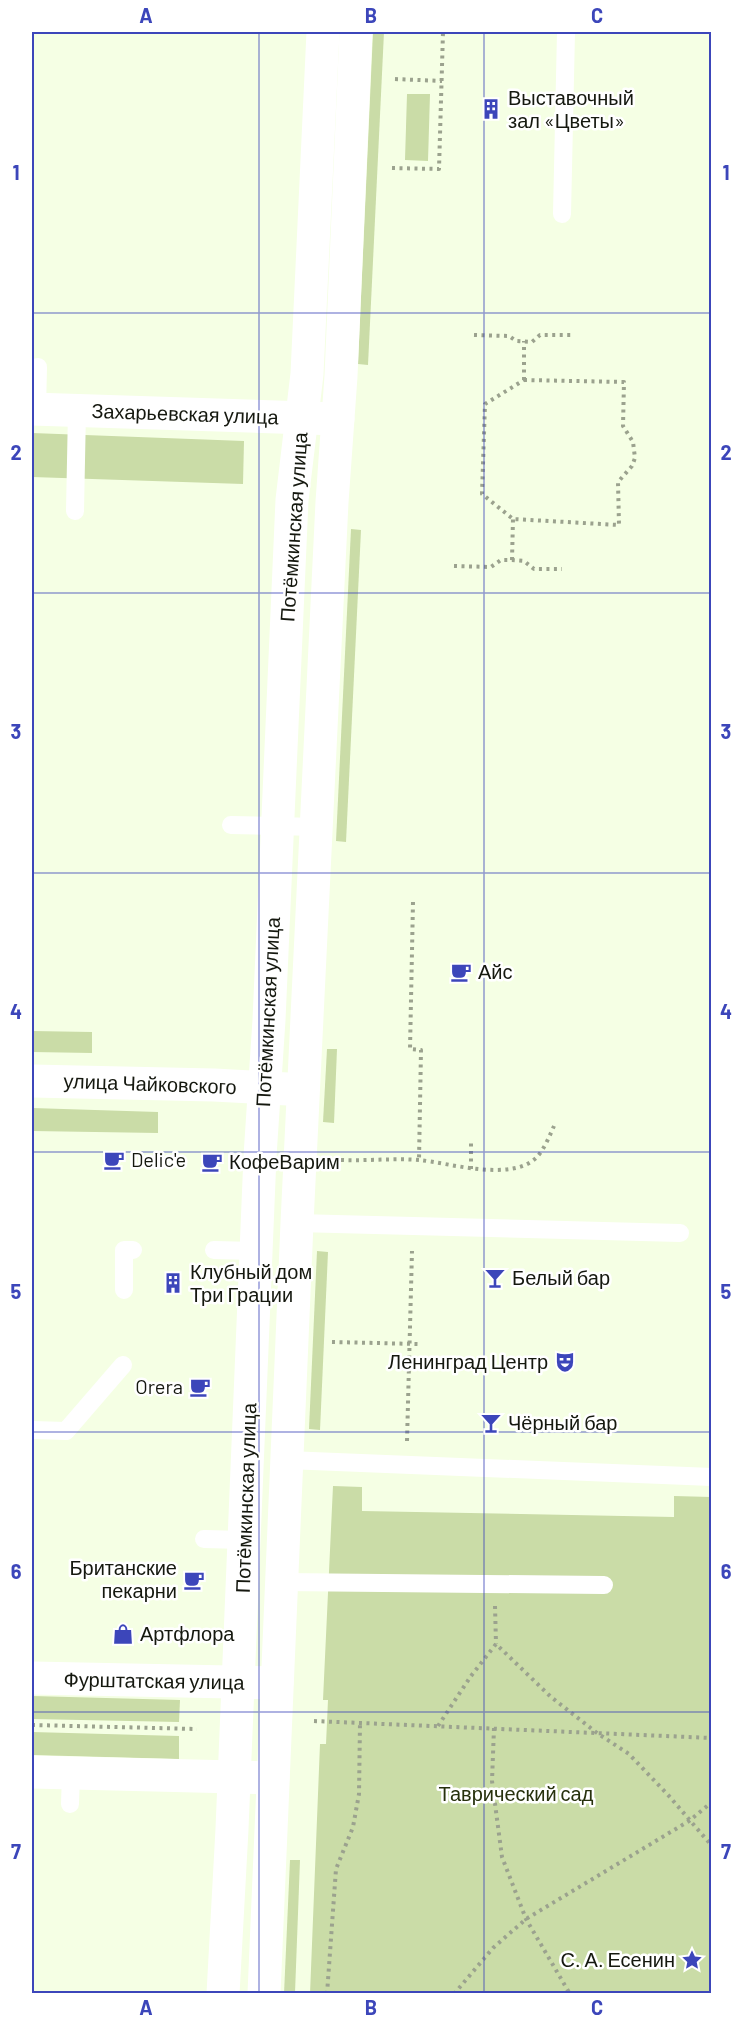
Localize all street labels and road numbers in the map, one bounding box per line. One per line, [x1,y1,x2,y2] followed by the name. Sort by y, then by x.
[91,398,280,428] street label: Захарьевская улица
[274,430,312,623] street label: Потёмкинская улица
[250,915,284,1108] street label: Потёмкинская улица
[63,1068,237,1098] street label: улица Чайковского
[230,1402,260,1593] street label: Потёмкинская улица
[63,1666,246,1694] street label: Фурштатская улица

